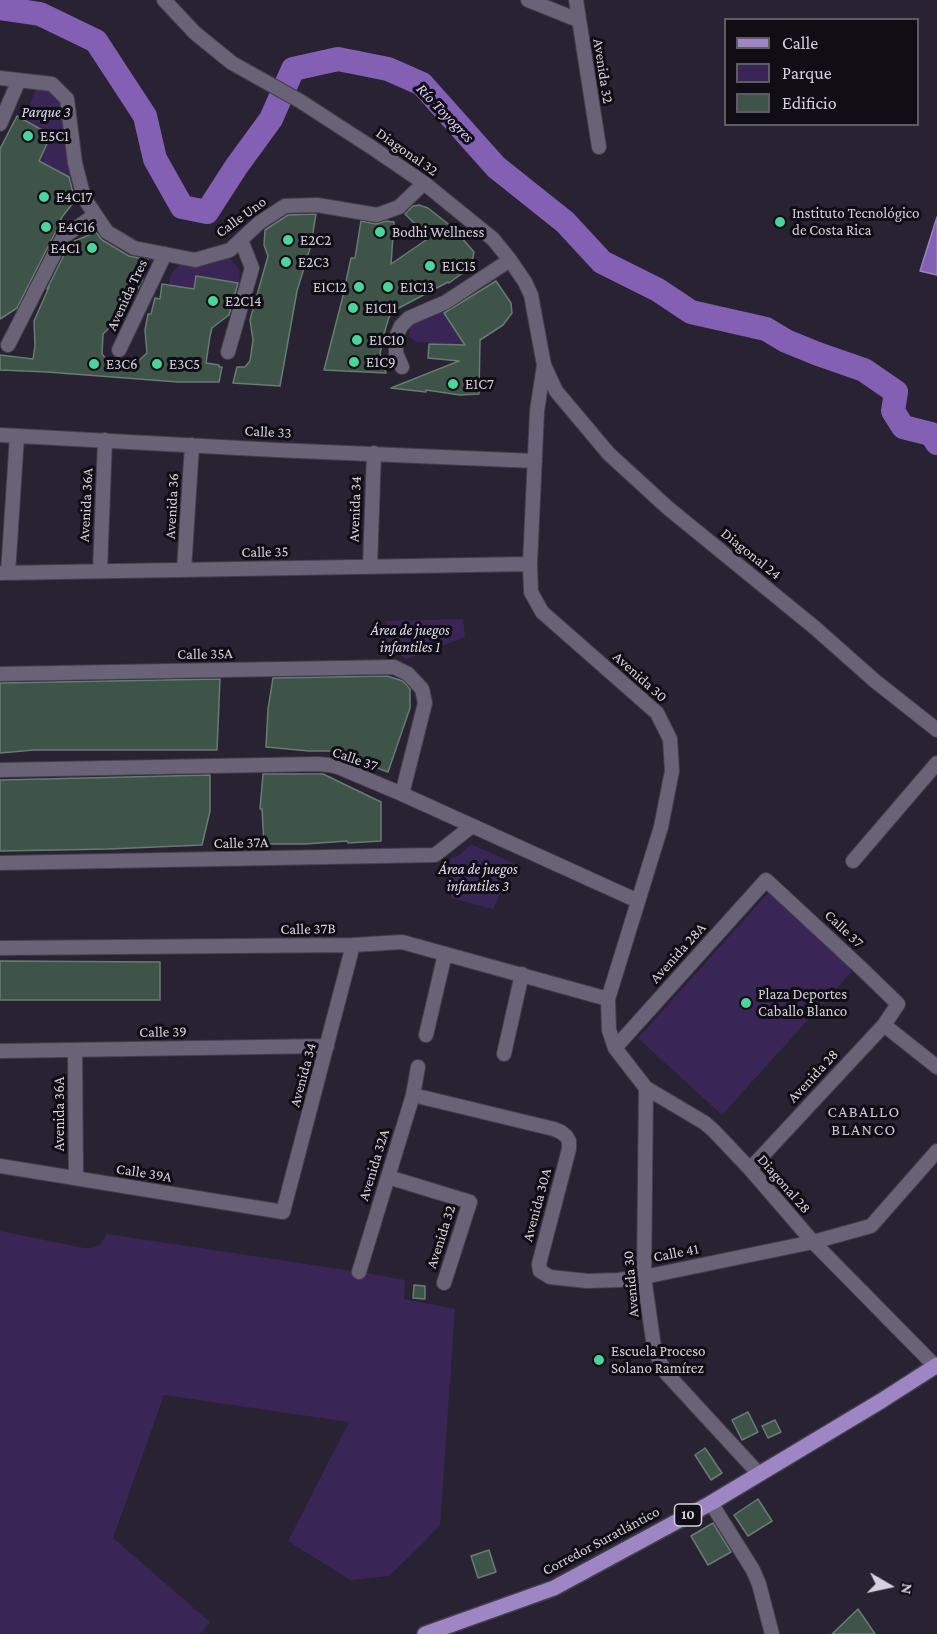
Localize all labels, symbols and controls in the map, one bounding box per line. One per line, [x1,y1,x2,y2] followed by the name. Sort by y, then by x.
[724,18,919,126] legend
[782,33,818,53] text: Calle
[589,37,617,105] street label: Avenida 32
[782,63,832,83] text: Parque
[412,79,478,147] water label: Río Toyogres
[782,93,837,113] text: Edificio
[21,103,71,121] park label: Parque 3
[373,124,441,180] street label: Diagonal 32
[40,127,69,145] place label: E5C1
[21,129,35,143] marker: E5C1
[56,188,92,206] place label: E4C17
[37,190,51,204] marker: E4C17
[212,193,270,241] street label: Calle Uno
[792,204,919,239] place label: Instituto Tecnológico de Costa Rica
[773,215,787,229] marker: Instituto Tecnológico de Costa Rica
[58,218,95,236] place label: E4C16
[39,220,53,234] marker: E4C16
[392,223,484,241] place label: Bodhi Wellness
[373,225,387,239] marker: Bodhi Wellness
[300,231,331,249] place label: E2C2
[281,233,295,247] marker: E2C2
[50,239,80,257] place label: E4C1
[85,241,99,255] marker: E4C1
[298,253,329,271] place label: E2C3
[279,255,293,269] marker: E2C3
[103,256,151,334] street label: Avenida Tres
[442,257,476,275] place label: E1C15
[423,259,437,273] marker: E1C15
[313,278,347,296] place label: E1C12
[400,278,434,296] place label: E1C13
[352,280,366,294] marker: E1C12
[381,280,395,294] marker: E1C13
[225,292,262,310] place label: E2C14
[206,294,220,308] marker: E2C14
[365,299,397,317] place label: E1C11
[346,301,360,315] marker: E1C11
[369,331,404,349] place label: E1C10
[350,333,364,347] marker: E1C10
[366,353,396,371] place label: E1C9
[106,355,138,373] place label: E3C6
[169,355,200,373] place label: E3C5
[347,355,361,369] marker: E1C9
[87,357,101,371] marker: E3C6
[150,357,164,371] marker: E3C5
[465,375,494,393] place label: E1C7
[446,377,460,391] marker: E1C7
[244,422,292,442] street label: Calle 33
[75,467,97,543] street label: Avenida 36A
[161,473,183,539] street label: Avenida 36
[345,476,365,542] street label: Avenida 34
[717,524,785,584] street label: Diagonal 24
[241,543,289,561] street label: Calle 35
[370,621,450,656] park label: Área de juegos infantiles 1
[177,645,233,663] street label: Calle 35A
[609,648,671,706] street label: Avenida 30
[330,743,380,775] street label: Calle 37
[213,834,269,852] street label: Calle 37A
[438,860,518,895] park label: Área de juegos infantiles 3
[821,906,867,952] street label: Calle 37
[646,919,710,987] street label: Avenida 28A
[280,920,336,938] street label: Calle 37B
[758,985,847,1020] place label: Plaza Deportes Caballo Blanco
[739,996,753,1010] marker: Plaza Deportes Caballo Blanco
[139,1023,187,1041] street label: Calle 39
[286,1041,320,1109] street label: Avenida 34
[784,1046,842,1106] street label: Avenida 28
[50,1077,68,1151] street label: Avenida 36A
[827,1102,901,1140] district label: CABALLO BLANCO
[355,1127,393,1203] street label: Avenida 32A
[753,1151,815,1217] street label: Diagonal 28
[115,1160,173,1186] street label: Calle 39A
[519,1166,555,1244] street label: Avenida 30A
[422,1203,460,1271] street label: Avenida 32
[652,1240,700,1266] street label: Calle 41
[619,1250,643,1318] street label: Avenida 30
[611,1342,706,1377] place label: Escuela Proceso Solano Ramírez
[592,1353,606,1367] marker: Escuela Proceso Solano Ramírez
[539,1503,663,1579] street label: Corredor Suratlántico
[674,1504,702,1526] road number: 10
[859,1556,919,1616] north arrow
[898,1582,917,1596] text: N

